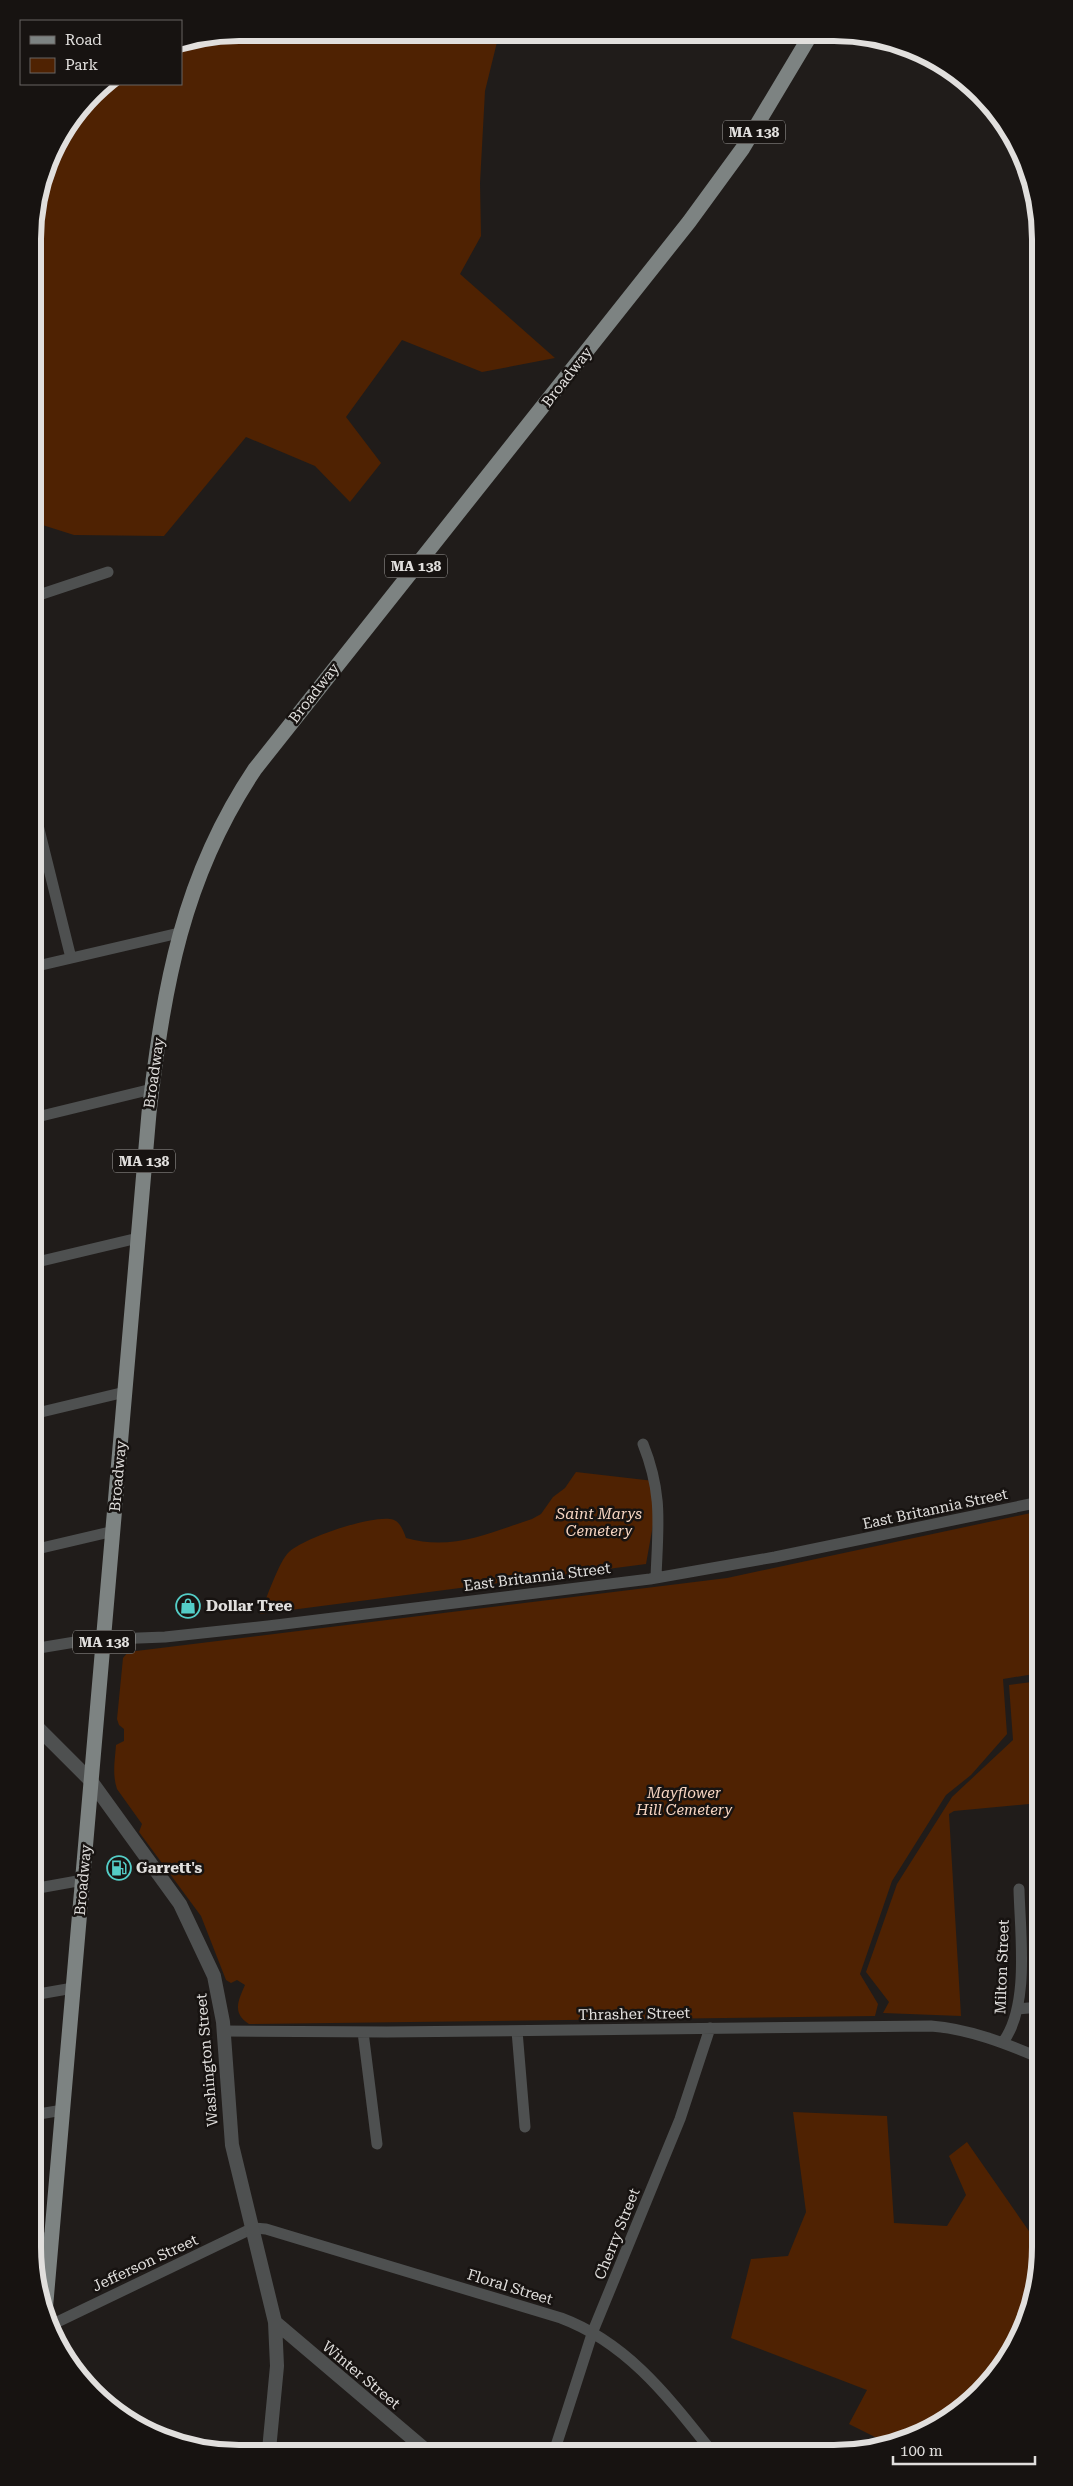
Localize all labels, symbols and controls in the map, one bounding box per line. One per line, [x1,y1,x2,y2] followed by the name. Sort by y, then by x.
[20,20,182,85] legend
[65,31,102,49] text: Road
[65,56,99,74] text: Park
[723,120,785,144] road number: MA 138
[538,343,596,411] street label: Broadway
[385,554,447,578] road number: MA 138
[285,659,343,727] street label: Broadway
[140,1036,168,1110] street label: Broadway
[113,1150,175,1172] road number: MA 138
[106,1439,130,1512] street label: Broadway
[861,1485,1010,1533] street label: East Britannia Street
[555,1505,642,1540] park label: Saint Marys Cemetery
[462,1559,612,1595] street label: East Britannia Street
[175,1593,201,1619] shop icon: Dollar Tree
[206,1597,293,1615] place label: Dollar Tree
[73,1630,135,1654] road number: MA 138
[635,1784,732,1819] park label: Mayflower Hill Cemetery
[71,1843,95,1916] street label: Broadway
[106,1855,132,1881] fuel station icon: Garrett's
[136,1859,202,1877] place label: Garrett's
[991,1919,1013,2015] street label: Milton Street
[192,1992,222,2127] street label: Washington Street
[578,2004,691,2024] street label: Thrasher Street
[590,2185,644,2282] street label: Cherry Street
[89,2230,201,2295] street label: Jefferson Street
[465,2265,555,2309] street label: Floral Street
[318,2337,404,2413] street label: Winter Street
[893,2434,1036,2466] scale bar
[900,2442,943,2460] text: 100 m

